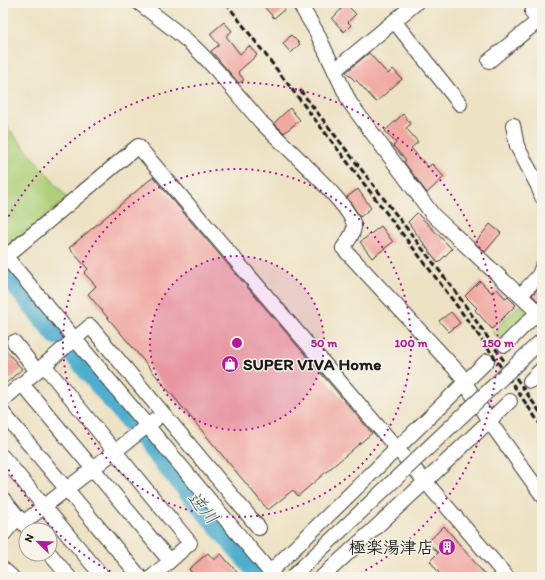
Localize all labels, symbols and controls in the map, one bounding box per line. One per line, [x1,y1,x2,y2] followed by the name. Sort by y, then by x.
[230,336,244,350] centre of rings
[311,336,338,350] text: 50 m
[394,336,428,350] text: 100 m
[482,336,515,350] text: 150 m
[220,354,240,374] shop icon: SUPER VIVA Home
[243,354,381,374] place label: SUPER VIVA Home
[183,487,223,529] water label: 逆川
[18,522,58,562] north arrow
[22,532,37,544] text: N
[349,537,434,557] place label: 極楽湯津店
[437,537,457,557] building icon: 極楽湯津店

